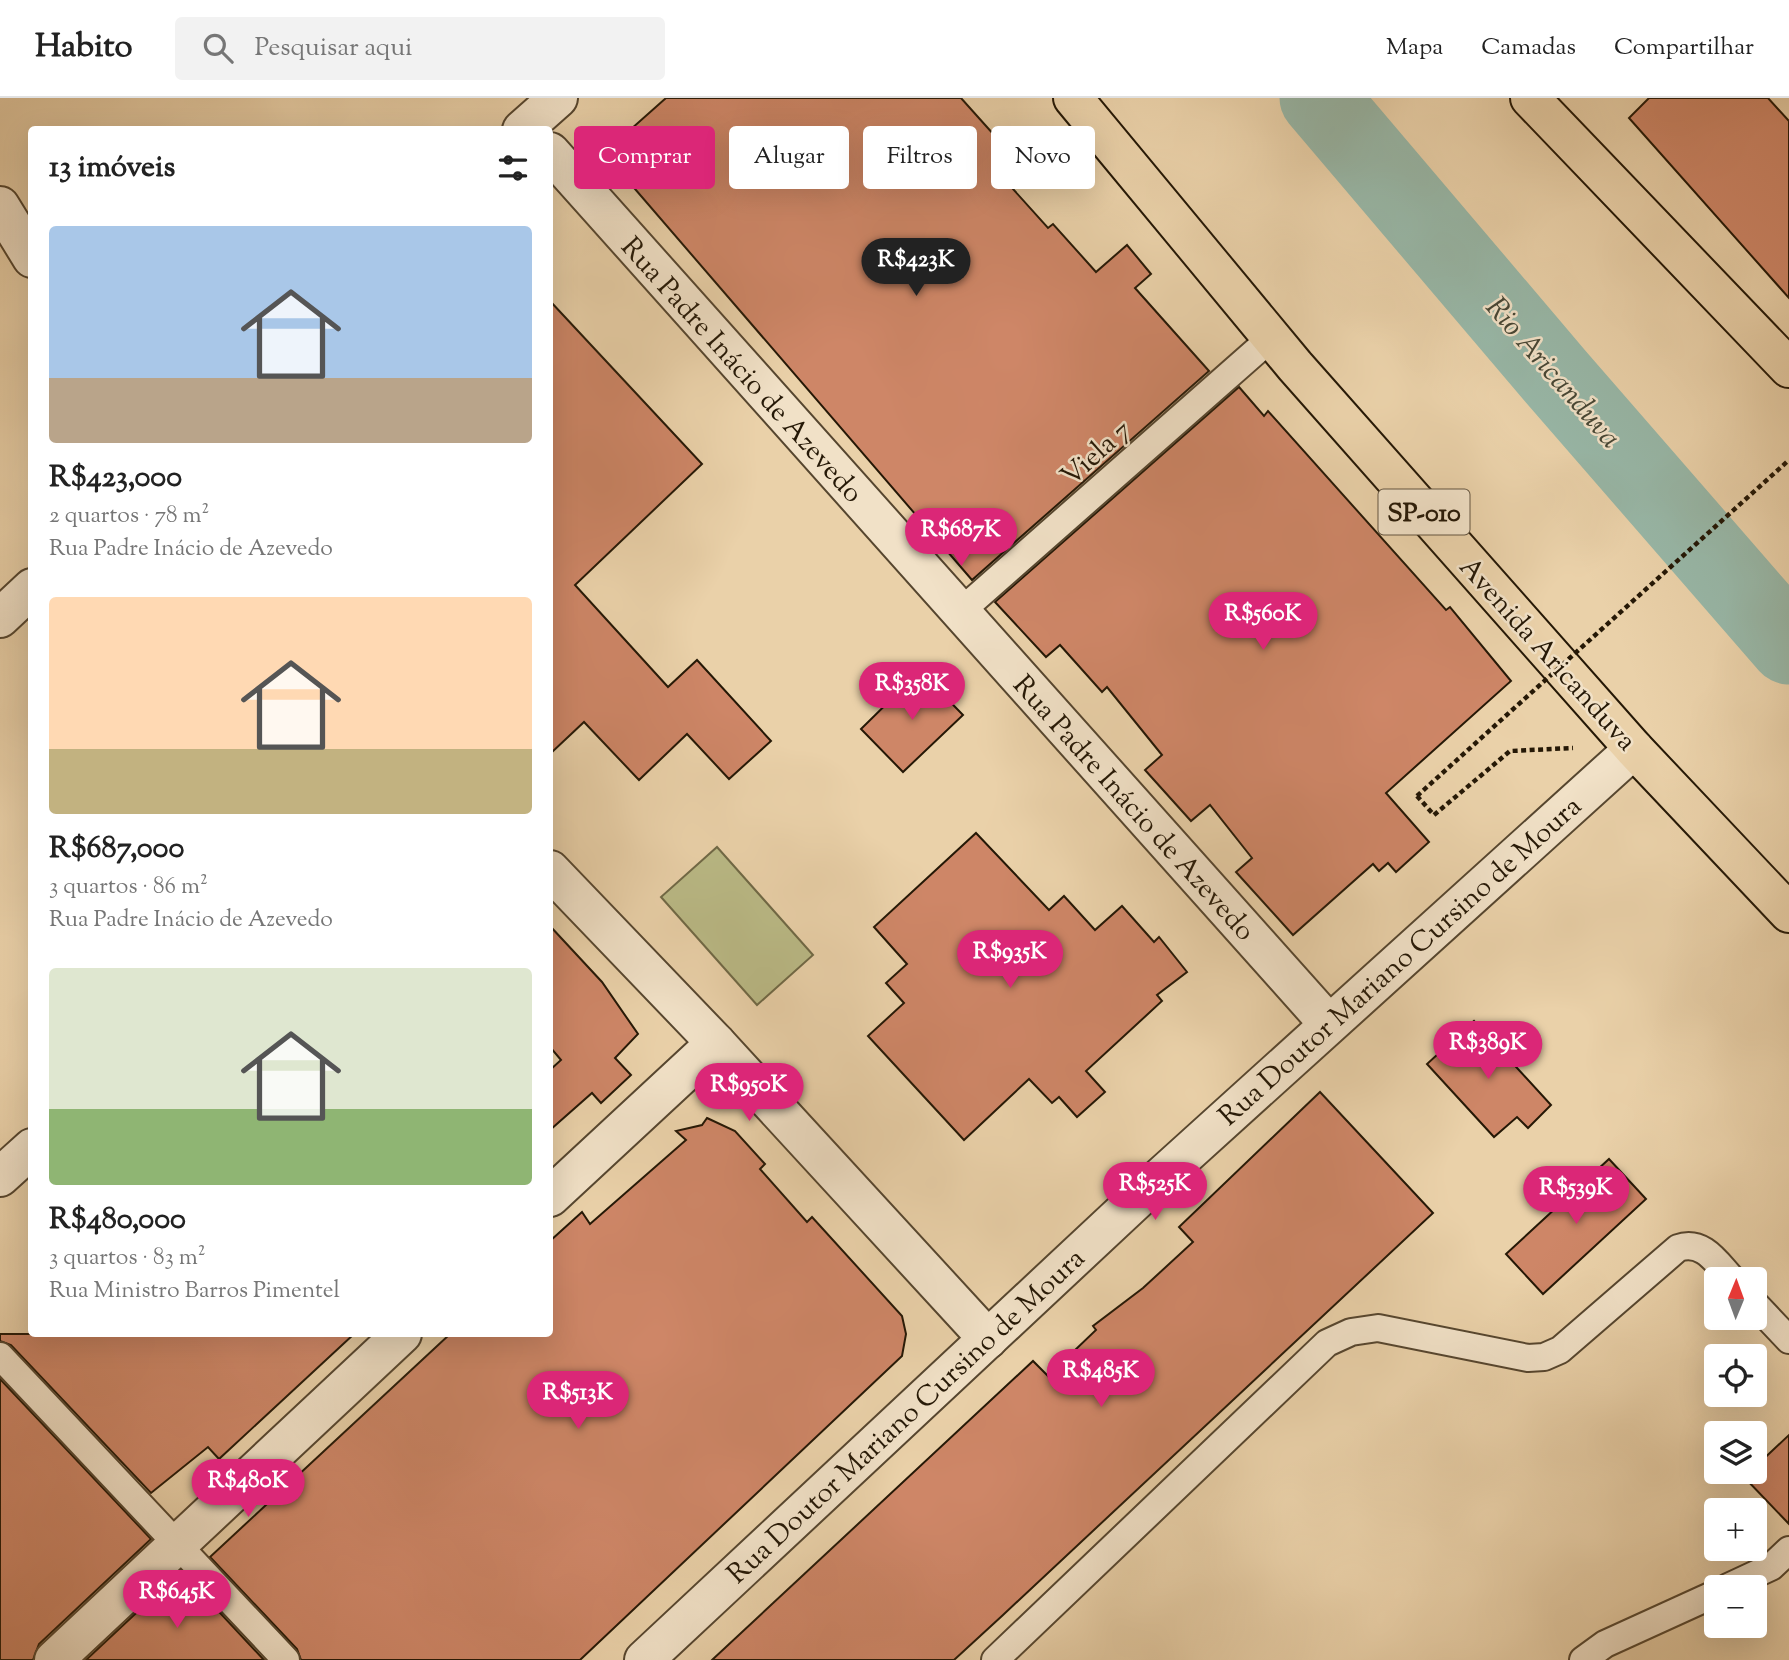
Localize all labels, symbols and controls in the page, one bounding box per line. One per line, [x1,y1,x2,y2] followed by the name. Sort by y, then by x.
[175,17,665,80] search box
[35,24,133,72] text: Habito
[199,29,237,67] icon: search
[255,30,413,67] text: Pesquisar aqui
[1386,31,1443,65] text: Mapa
[1481,31,1576,65] text: Camadas
[1614,31,1754,65] text: Compartilhar
[574,126,715,189] chip: Comprar
[729,126,849,189] chip: Alugar
[863,126,977,189] chip: Filtros
[991,126,1095,189] chip: Novo
[49,147,175,190] text: 13 imóveis
[494,149,532,187] icon: filters
[610,229,871,513] street label: Rua Padre Inácio de Azevedo
[859,238,973,298] pin: R$423K
[877,244,955,277] text: R$423K
[228,271,354,397] icon: home
[1474,288,1630,459] water label: Rio Aricanduva
[1053,412,1141,497] street label: Viela 7
[49,457,182,500] text: R$423,000
[1378,490,1470,534] road number: SP-010
[49,500,209,533] text: 2 quartos · 78 m²
[904,508,1018,568] pin: R$687K
[921,514,1001,547] text: R$687K
[49,533,333,566] text: Rua Padre Inácio de Azevedo
[1449,549,1645,761] street label: Avenida Aricanduva
[1206,592,1320,652] pin: R$560K
[1225,598,1301,631] text: R$560K
[228,642,354,768] icon: home
[855,662,969,722] pin: R$358K
[1002,667,1263,951] street label: Rua Padre Inácio de Azevedo
[875,668,949,701] text: R$358K
[1211,788,1591,1136] street label: Rua Doutor Mariano Cursino de Moura
[49,828,184,871] text: R$687,000
[49,871,208,904] text: 3 quartos · 86 m²
[49,904,333,937] text: Rua Padre Inácio de Azevedo
[953,930,1067,990] pin: R$935K
[973,936,1047,969] text: R$935K
[228,1013,354,1139] icon: home
[1431,1021,1545,1081] pin: R$389K
[1449,1027,1527,1060] text: R$389K
[692,1063,806,1123] pin: R$950K
[711,1069,787,1102] text: R$950K
[1098,1162,1212,1222] pin: R$525K
[1519,1166,1633,1226] pin: R$539K
[1119,1168,1191,1201] text: R$525K
[1539,1172,1613,1205] text: R$539K
[49,1199,186,1242] text: R$480,000
[719,1240,1095,1594] street label: Rua Doutor Mariano Cursino de Moura
[49,1242,206,1275] text: 3 quartos · 83 m²
[1704,1267,1768,1330] north arrow
[1704,1267,1767,1638] map controls
[49,1275,340,1308] text: Rua Ministro Barros Pimentel
[1704,1344,1767,1407] button: locate
[1044,1350,1158,1409] pin: R$485K
[1063,1355,1139,1388] text: R$485K
[521,1372,635,1431] pin: R$513K
[543,1377,613,1410] text: R$513K
[1704,1421,1767,1484] button: layers
[191,1460,305,1519] pin: R$480K
[208,1465,288,1498] text: R$480K
[1704,1498,1767,1561] button: +
[120,1570,234,1630] pin: R$645K
[1704,1575,1767,1638] button: −
[139,1576,215,1609] text: R$645K

